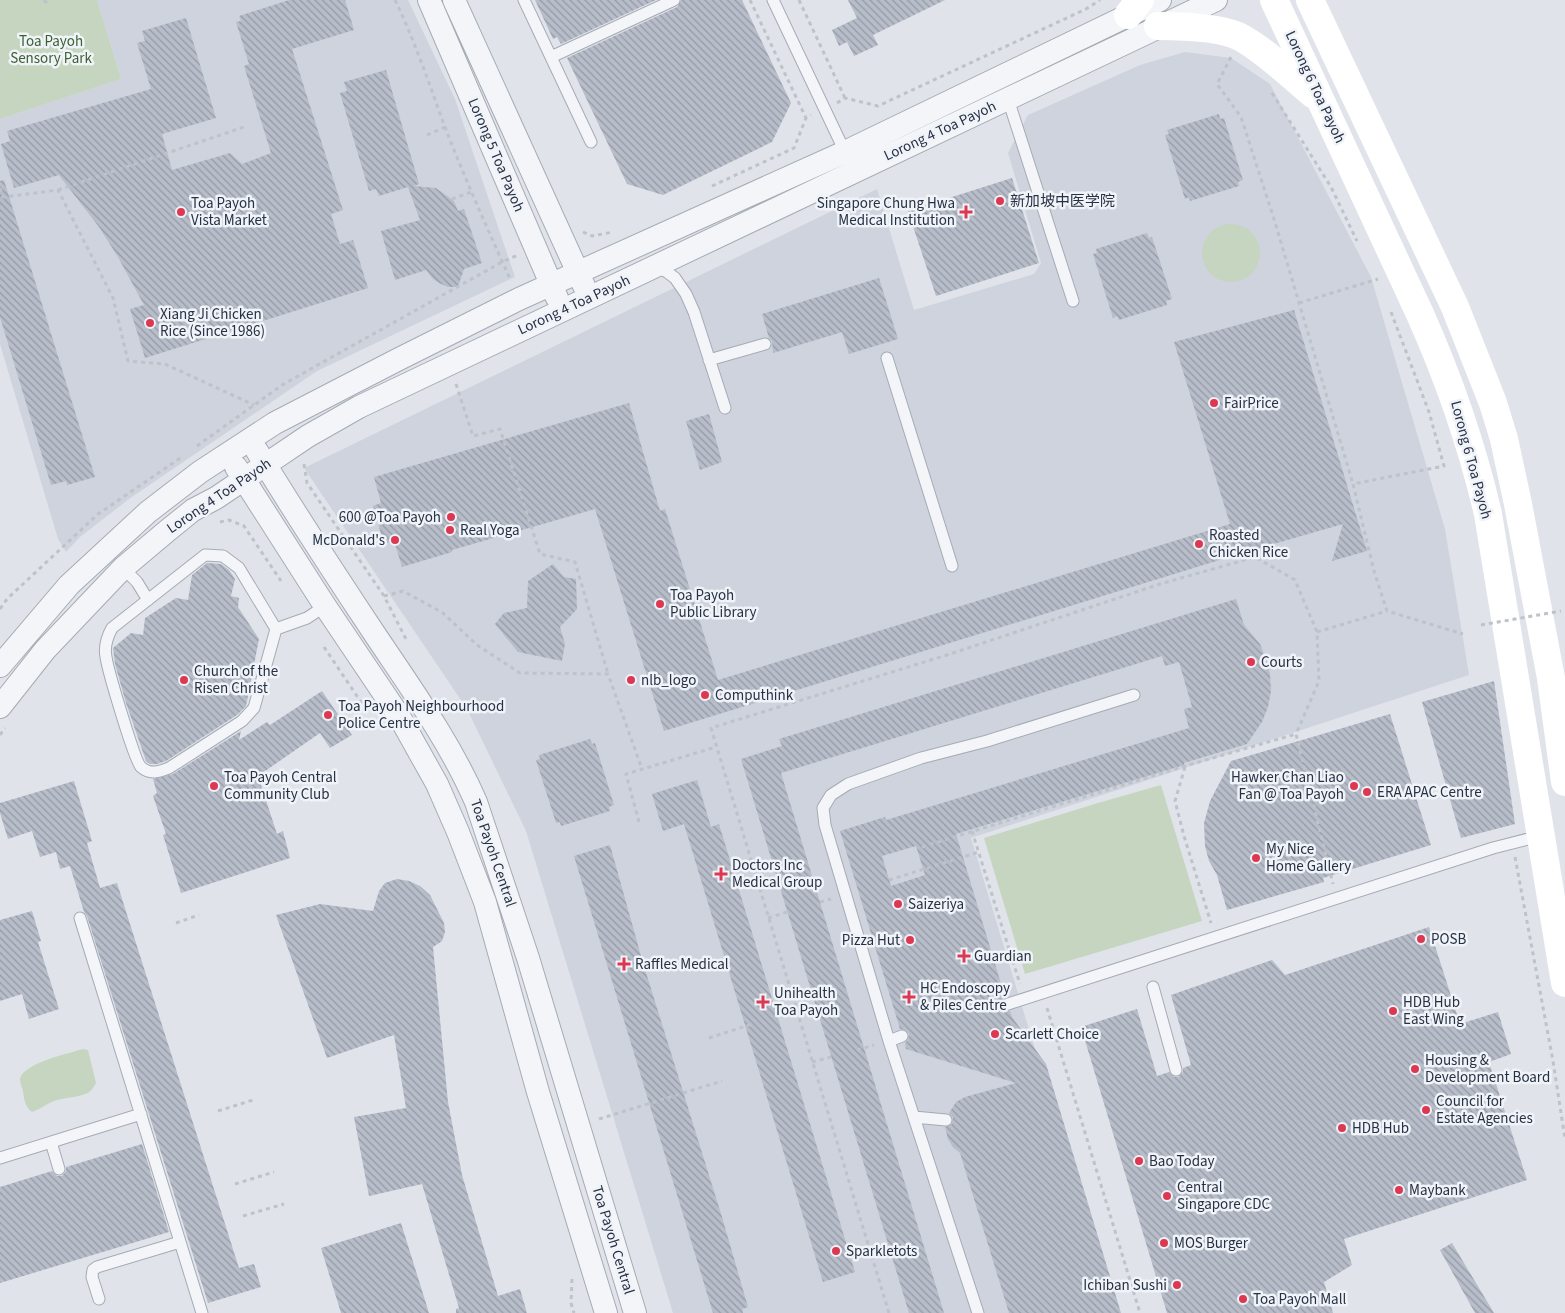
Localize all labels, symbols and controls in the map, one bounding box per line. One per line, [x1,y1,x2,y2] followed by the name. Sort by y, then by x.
[1280,27,1350,147] street label: Lorong 6 Toa Payoh
[10,31,92,69] park label: Toa Payoh Sensory Park
[463,95,529,215] street label: Lorong 5 Toa Payoh
[880,96,1000,166] street label: Lorong 4 Toa Payoh
[1010,191,1115,212] place label: 新加坡中医学院
[191,193,267,231] place label: Toa Payoh Vista Market
[817,193,955,231] place label: Singapore Chung Hwa Medical Institution
[994,195,1006,207] marker: 新加坡中医学院
[959,205,973,219] marker: Singapore Chung Hwa Medical Institution
[175,206,187,218] marker: Toa Payoh Vista Market
[514,270,634,340] street label: Lorong 4 Toa Payoh
[160,304,265,342] place label: Xiang Ji Chicken Rice (Since 1986)
[144,317,156,329] marker: Xiang Ji Chicken Rice (Since 1986)
[1224,393,1279,414] place label: FairPrice
[1208,397,1220,409] marker: FairPrice
[1445,398,1497,522] street label: Lorong 6 Toa Payoh
[163,453,275,539] street label: Lorong 4 Toa Payoh
[339,507,441,528] place label: 600 @Toa Payoh
[445,511,457,523] marker: 600 @Toa Payoh
[460,520,520,541] place label: Real Yoga
[444,524,456,536] marker: Real Yoga
[1209,525,1288,563] place label: Roasted Chicken Rice
[312,530,385,551] place label: McDonald's
[389,534,401,546] marker: McDonald's
[1193,538,1205,550] marker: Roasted Chicken Rice
[670,585,757,623] place label: Toa Payoh Public Library
[654,598,666,610] marker: Toa Payoh Public Library
[1261,652,1302,673] place label: Courts
[1245,656,1257,668] marker: Courts
[194,661,278,699] place label: Church of the Risen Christ
[641,670,696,691] place label: nlb_logo
[178,674,190,686] marker: Church of the Risen Christ
[625,674,637,686] marker: nlb_logo
[715,685,794,706] place label: Computhink
[699,689,711,701] marker: Computhink
[338,696,504,734] place label: Toa Payoh Neighbourhood Police Centre
[322,709,334,721] marker: Toa Payoh Neighbourhood Police Centre
[224,767,337,805] place label: Toa Payoh Central Community Club
[1231,767,1344,805] place label: Hawker Chan Liao Fan @ Toa Payoh
[208,780,220,792] marker: Toa Payoh Central Community Club
[1348,780,1360,792] marker: Hawker Chan Liao Fan @ Toa Payoh
[1377,782,1482,803] place label: ERA APAC Centre
[1361,786,1373,798] marker: ERA APAC Centre
[465,796,521,910] street label: Toa Payoh Central
[1266,839,1351,877] place label: My Nice Home Gallery
[1250,852,1262,864] marker: My Nice Home Gallery
[732,855,822,893] place label: Doctors Inc Medical Group
[714,867,728,881] marker: Doctors Inc Medical Group
[908,894,964,915] place label: Saizeriya
[892,898,904,910] marker: Saizeriya
[1431,929,1466,950] place label: POSB
[842,930,900,951] place label: Pizza Hut
[1415,933,1427,945] marker: POSB
[904,934,916,946] marker: Pizza Hut
[974,946,1032,967] place label: Guardian
[958,950,970,962] marker: Guardian
[635,954,729,975] place label: Raffles Medical
[617,957,631,971] marker: Raffles Medical
[920,978,1010,1016] place label: HC Endoscopy & Piles Centre
[774,983,838,1021] place label: Unihealth Toa Payoh
[902,990,916,1004] marker: HC Endoscopy & Piles Centre
[1403,992,1464,1030] place label: HDB Hub East Wing
[756,995,770,1009] marker: Unihealth Toa Payoh
[1387,1005,1399,1017] marker: HDB Hub East Wing
[1005,1024,1099,1045] place label: Scarlett Choice
[989,1028,1001,1040] marker: Scarlett Choice
[1425,1050,1550,1088] place label: Housing & Development Board
[1409,1063,1421,1075] marker: Housing & Development Board
[1436,1091,1533,1129] place label: Council for Estate Agencies
[1420,1104,1432,1116] marker: Council for Estate Agencies
[1352,1118,1409,1139] place label: HDB Hub
[1336,1122,1348,1134] marker: HDB Hub
[1149,1151,1215,1172] place label: Bao Today
[1133,1155,1145,1167] marker: Bao Today
[1177,1177,1271,1215] place label: Central Singapore CDC
[1409,1180,1466,1201] place label: Maybank
[586,1183,640,1297] street label: Toa Payoh Central
[1393,1184,1405,1196] marker: Maybank
[1161,1190,1173,1202] marker: Central Singapore CDC
[1174,1233,1249,1254] place label: MOS Burger
[1158,1237,1170,1249] marker: MOS Burger
[846,1241,917,1262] place label: Sparkletots
[830,1245,842,1257] marker: Sparkletots
[1083,1275,1167,1296] place label: Ichiban Sushi
[1171,1279,1183,1291] marker: Ichiban Sushi
[1253,1289,1346,1310] place label: Toa Payoh Mall
[1237,1293,1249,1305] marker: Toa Payoh Mall

